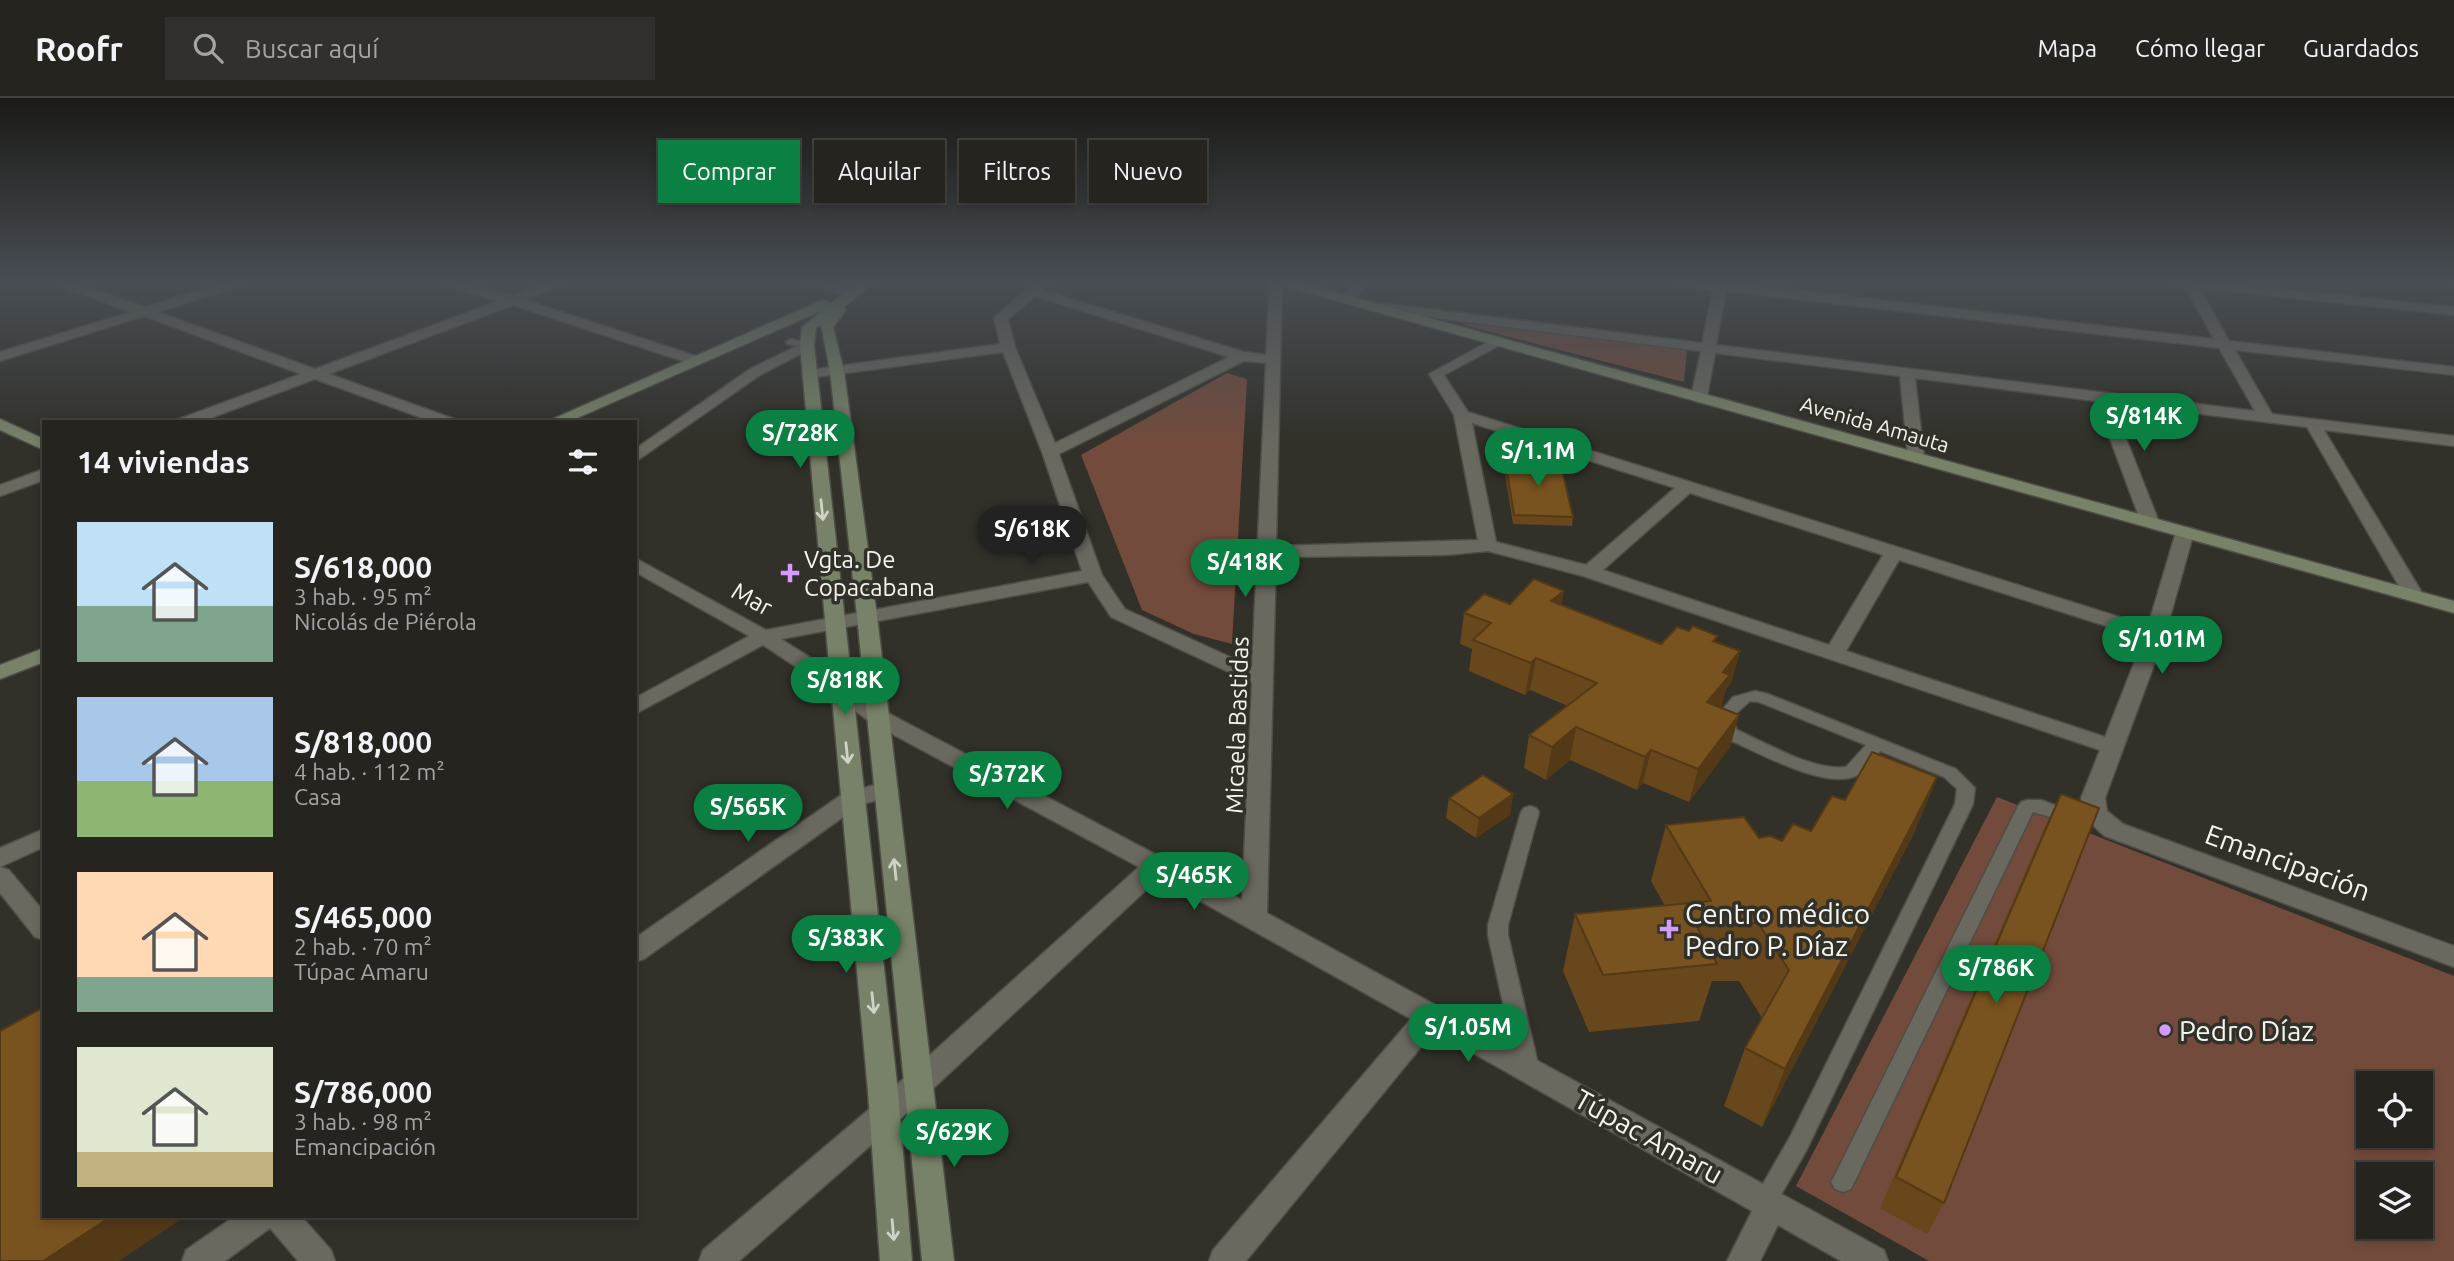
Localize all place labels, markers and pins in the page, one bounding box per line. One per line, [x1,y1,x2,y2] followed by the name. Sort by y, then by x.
[2087,394,2201,453] pin: S/814K
[743,410,857,470] pin: S/728K
[1481,428,1595,488] pin: S/1.1M
[975,506,1089,566] pin: S/618K
[1188,540,1302,599] pin: S/418K
[804,546,935,601] place label: Vgta. De Copacabana
[782,565,798,581] marker: Vgta. De Copacabana
[2097,616,2227,676] pin: S/1.01M
[788,658,902,717] pin: S/818K
[950,752,1064,811] pin: S/372K
[691,784,805,844] pin: S/565K
[1137,852,1251,912] pin: S/465K
[1685,898,1870,961] place label: Centro médico Pedro P. Díaz
[789,916,903,975] pin: S/383K
[1659,919,1679,939] marker: Centro médico Pedro P. Díaz
[1939,946,2053,1005] pin: S/786K
[1403,1004,1533,1064] pin: S/1.05M
[2179,1015,2314,1046] place label: Pedro Díaz
[2157,1022,2173,1038] marker: Pedro Díaz
[897,1110,1011,1169] pin: S/629K

